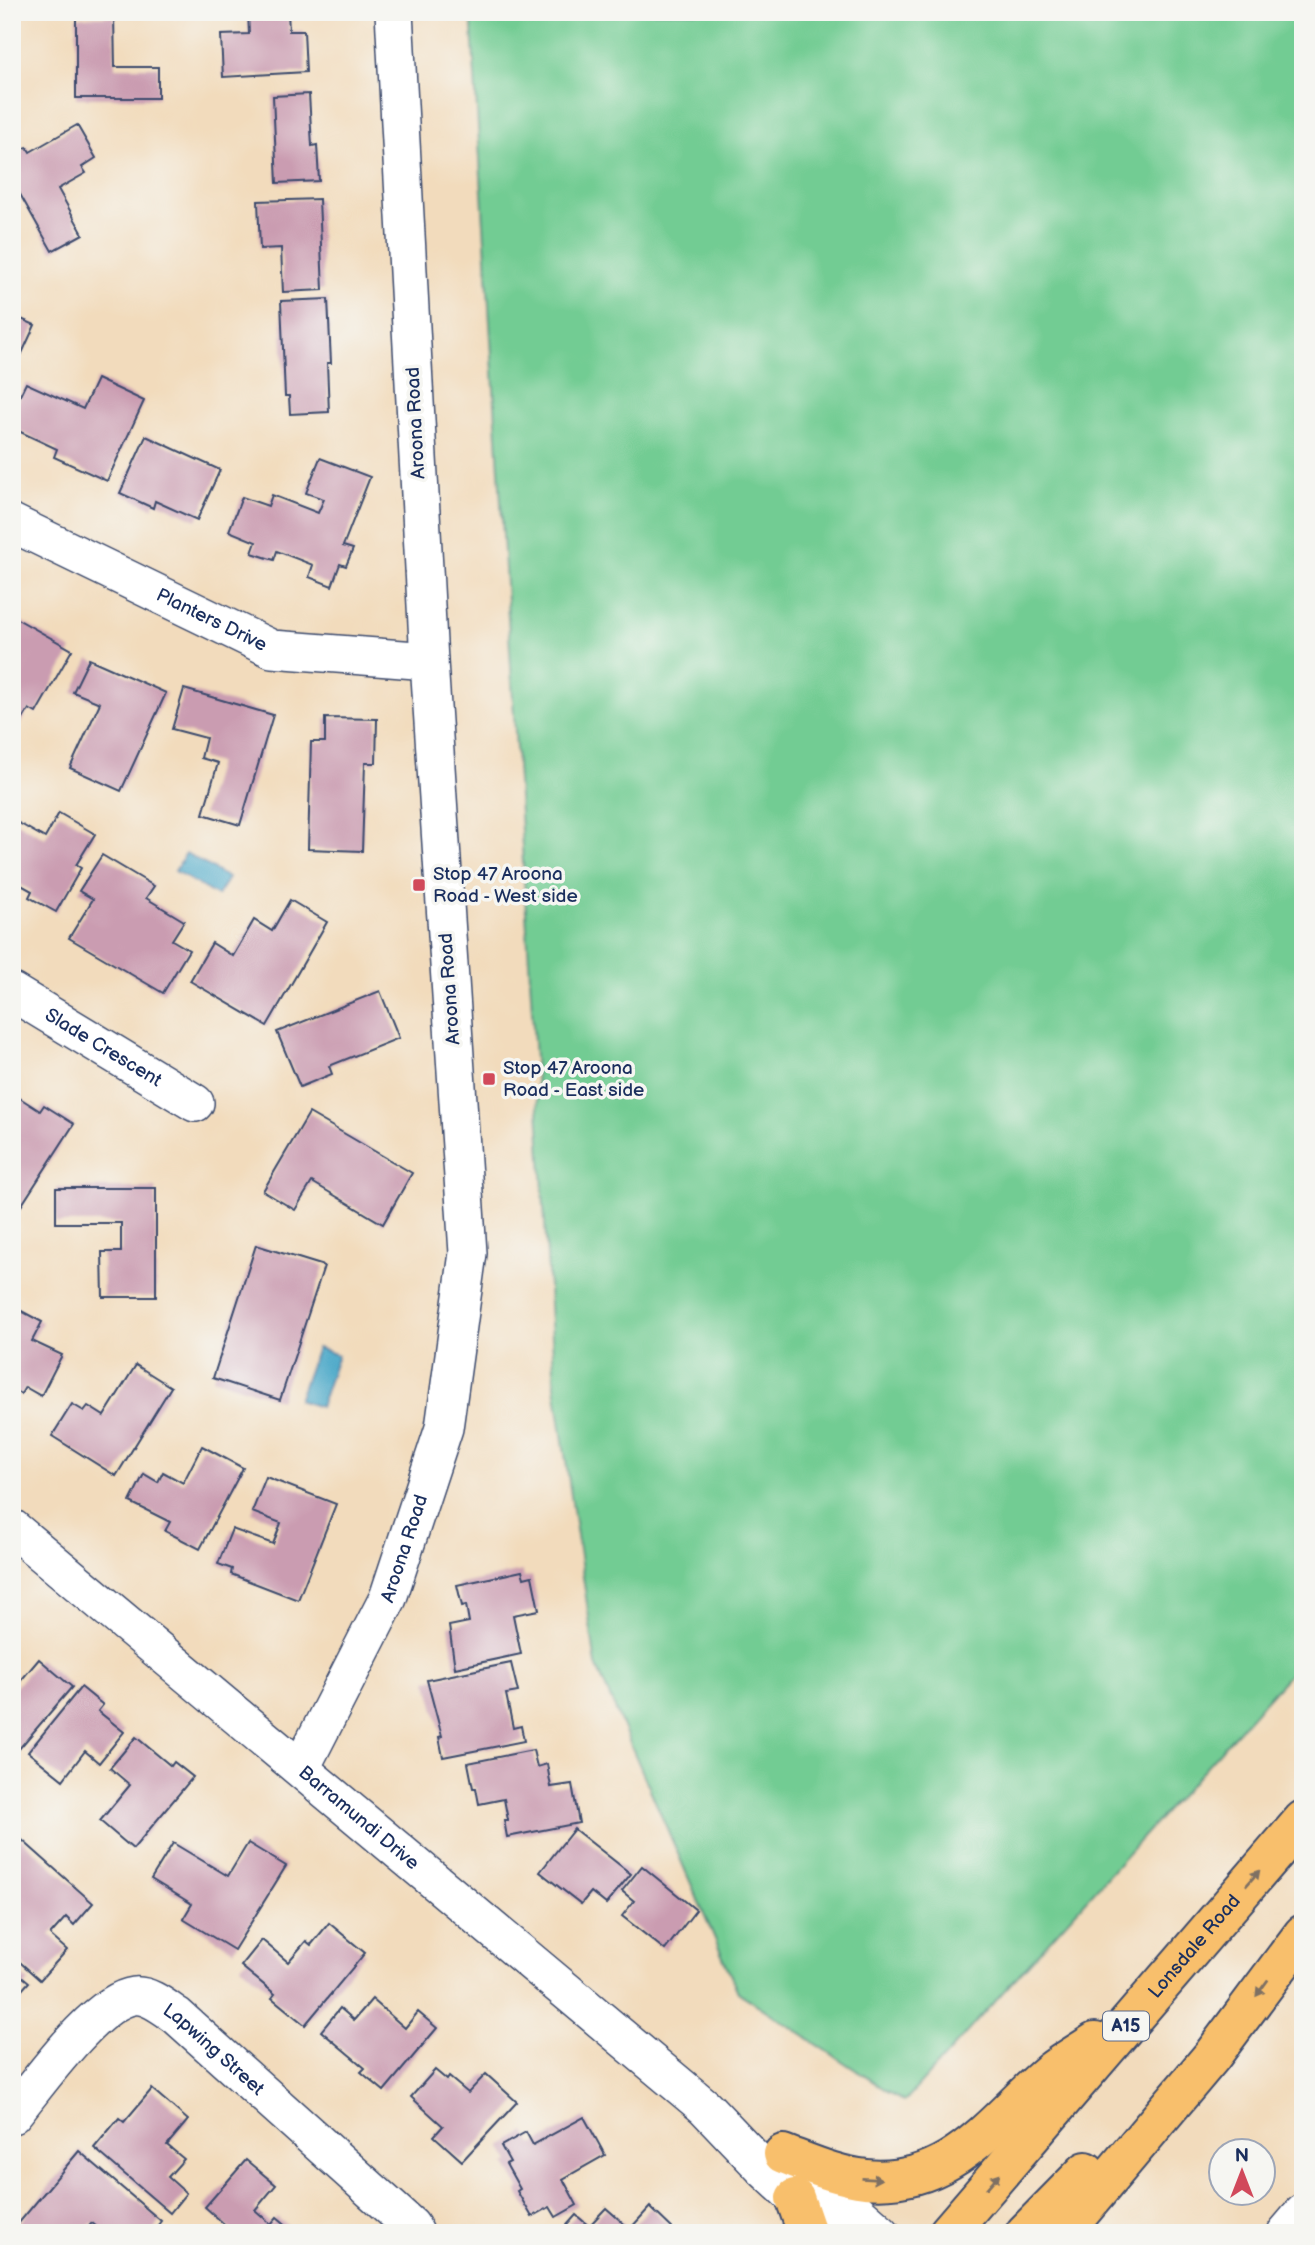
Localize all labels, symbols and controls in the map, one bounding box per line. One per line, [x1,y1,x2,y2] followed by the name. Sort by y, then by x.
[402,366,430,480] street label: Aroona Road
[153,583,271,656] street label: Planters Drive
[433,863,578,908] place label: Stop 47 Aroona Road - West side
[411,877,427,893] marker: Stop 47 Aroona Road - West side
[435,932,465,1046] street label: Aroona Road
[41,1003,166,1092] street label: Slade Crescent
[503,1057,644,1102] place label: Stop 47 Aroona Road - East side
[481,1071,497,1087] marker: Stop 47 Aroona Road - East side
[376,1492,433,1606] street label: Aroona Road
[294,1761,424,1875] street label: Barramundi Drive
[1245,1870,1260,1887] one-way arrow
[1143,1890,1245,2003] street label: Lonsdale Road
[1255,1979,1270,1997] one-way arrow
[159,1998,269,2100] street label: Lapwing Street
[1103,2012,1149,2040] road number: A15
[1206,2136,1276,2206] north arrow
[1235,2145,1249,2168] text: N
[985,2172,1001,2190] one-way arrow
[861,2173,883,2184] one-way arrow

